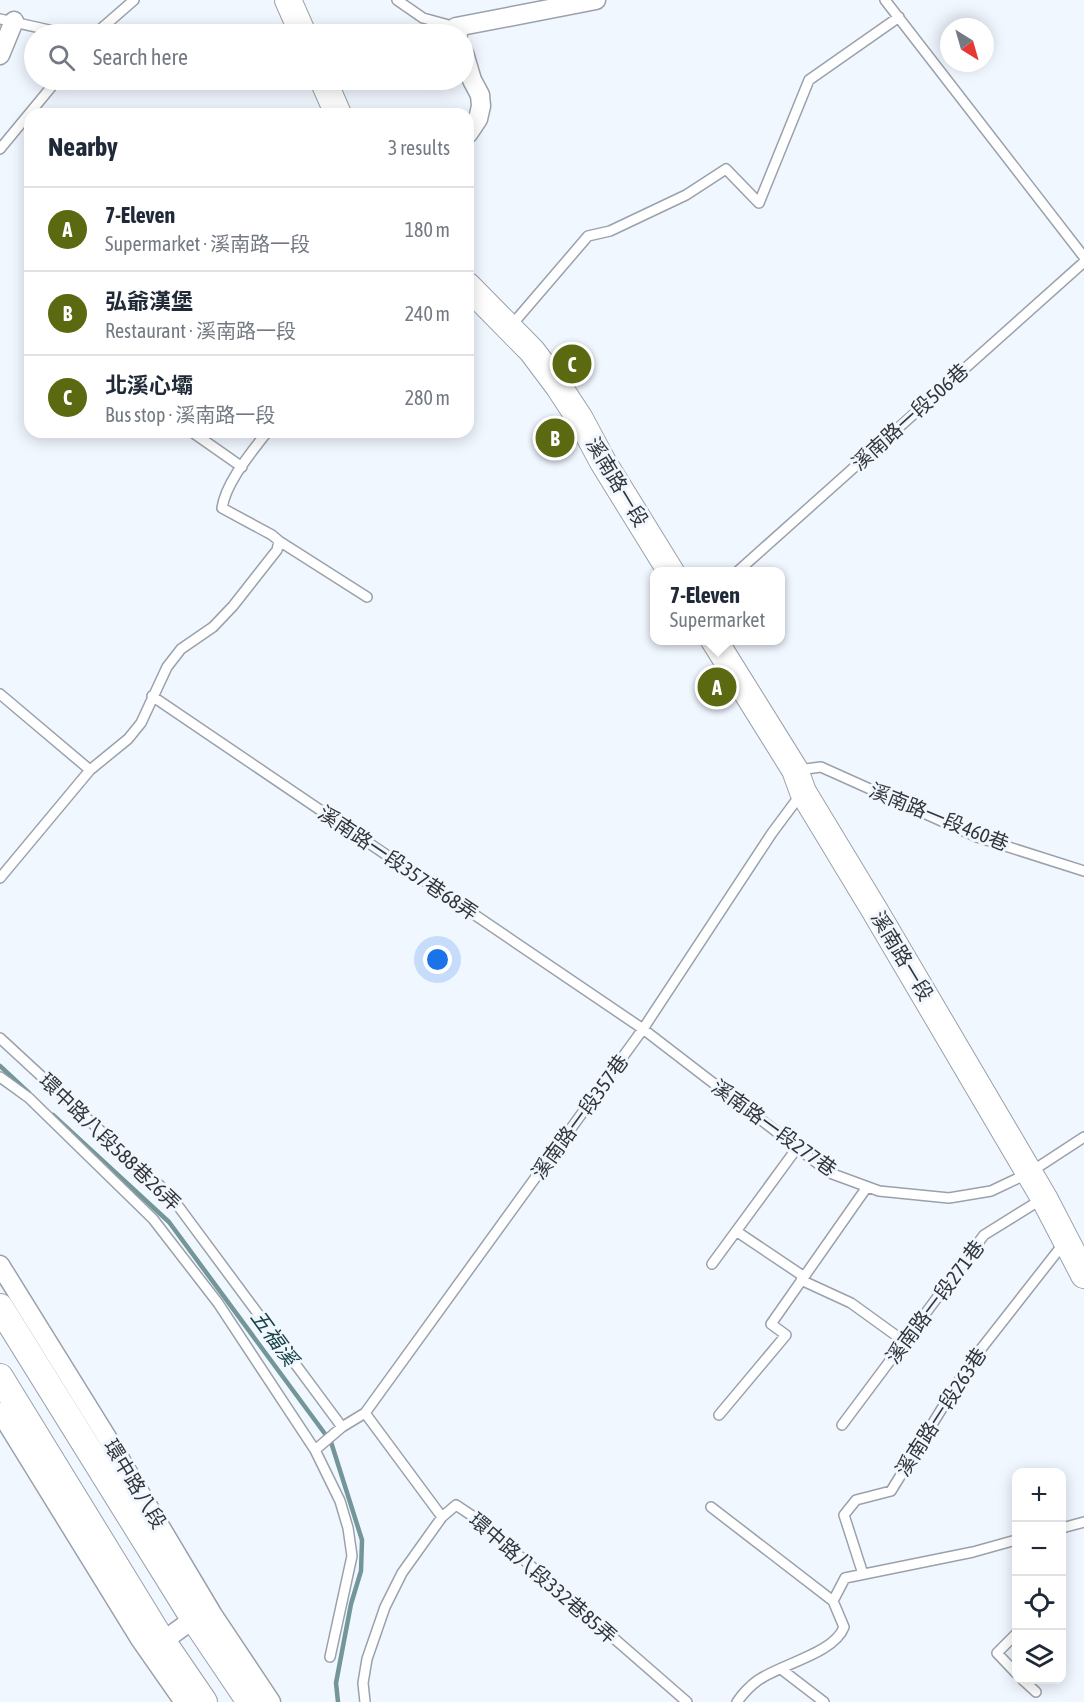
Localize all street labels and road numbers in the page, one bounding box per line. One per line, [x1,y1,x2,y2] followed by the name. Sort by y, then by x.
[847,358,972,475] street label: 溪南路一段506巷
[582,433,653,531] street label: 溪南路一段
[866,778,1012,855] street label: 溪南路一段460巷
[314,801,482,924] street label: 溪南路一段357巷68弄
[867,907,938,1005] street label: 溪南路一段
[527,1050,632,1183] street label: 溪南路一段357巷
[35,1068,186,1215] street label: 環中路八段588巷26弄
[708,1075,841,1180] street label: 溪南路一段277巷
[881,1236,988,1368] street label: 溪南路一段271巷
[891,1343,991,1480] street label: 溪南路一段263巷
[100,1435,171,1533] street label: 環中路八段
[465,1508,621,1648] street label: 環中路八段332巷85弄

